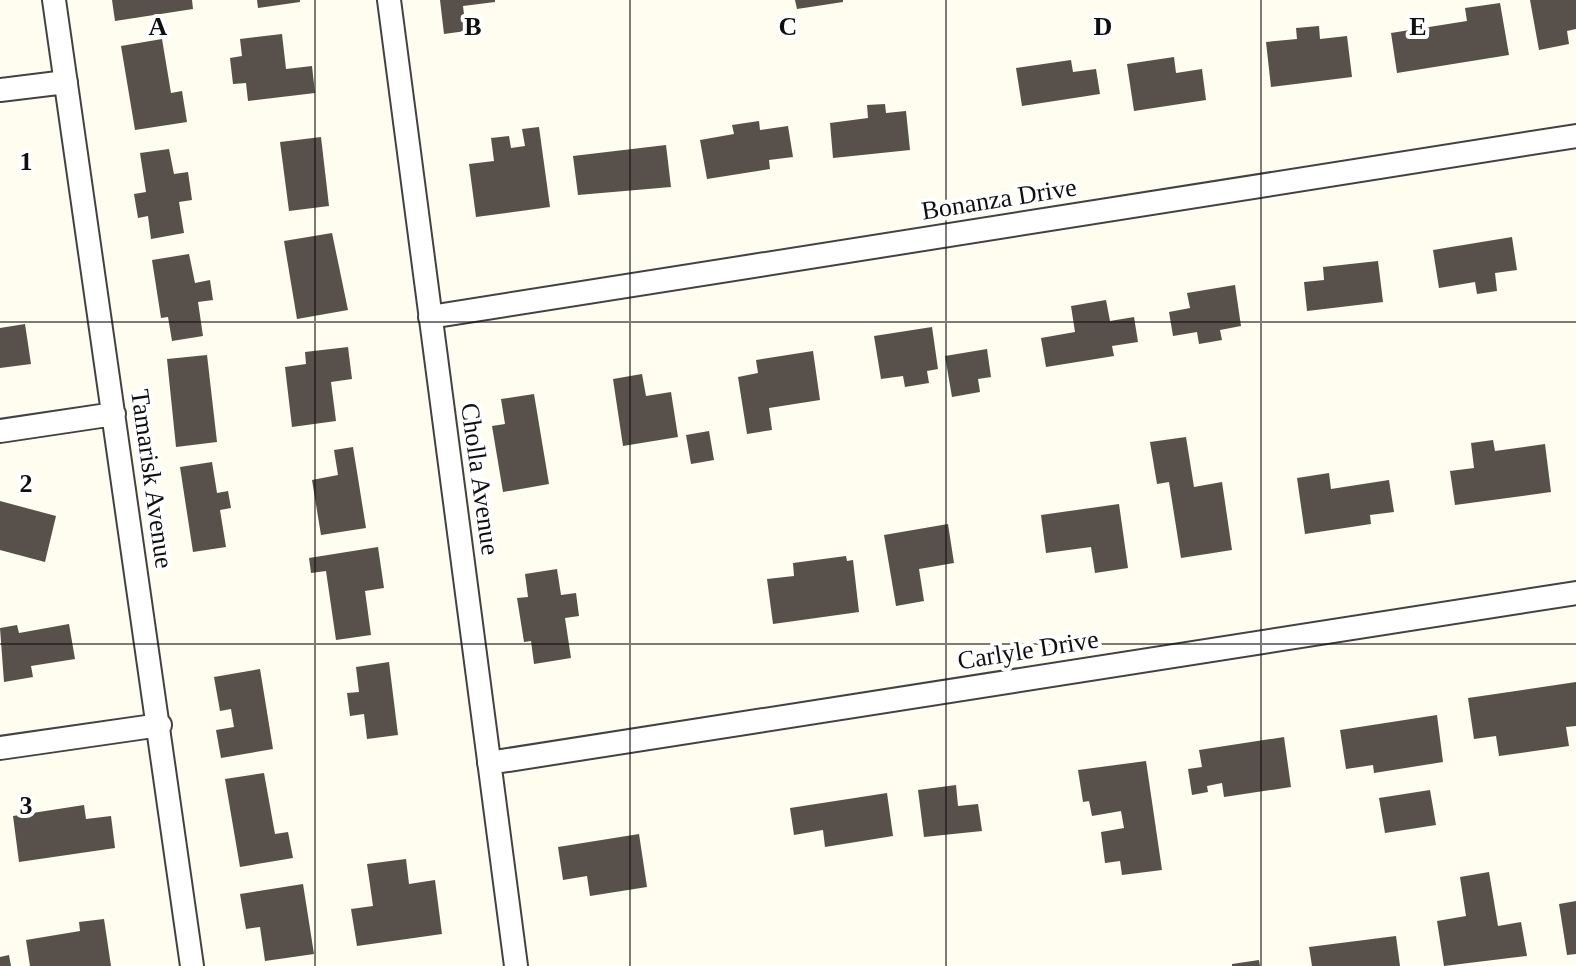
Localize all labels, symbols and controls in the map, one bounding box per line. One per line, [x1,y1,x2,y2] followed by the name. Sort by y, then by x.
[149,12,168,41] text: A
[464,12,482,41] text: B
[779,12,797,41] text: C
[1094,12,1112,41] text: D
[1409,12,1427,41] text: E
[20,147,33,176] text: 1
[919,172,1079,226] street label: Bonanza Drive
[125,388,179,570] street label: Tamarisk Avenue
[455,401,505,557] street label: Cholla Avenue
[20,469,33,498] text: 2
[955,625,1101,675] street label: Carlyle Drive
[20,791,33,820] text: 3

